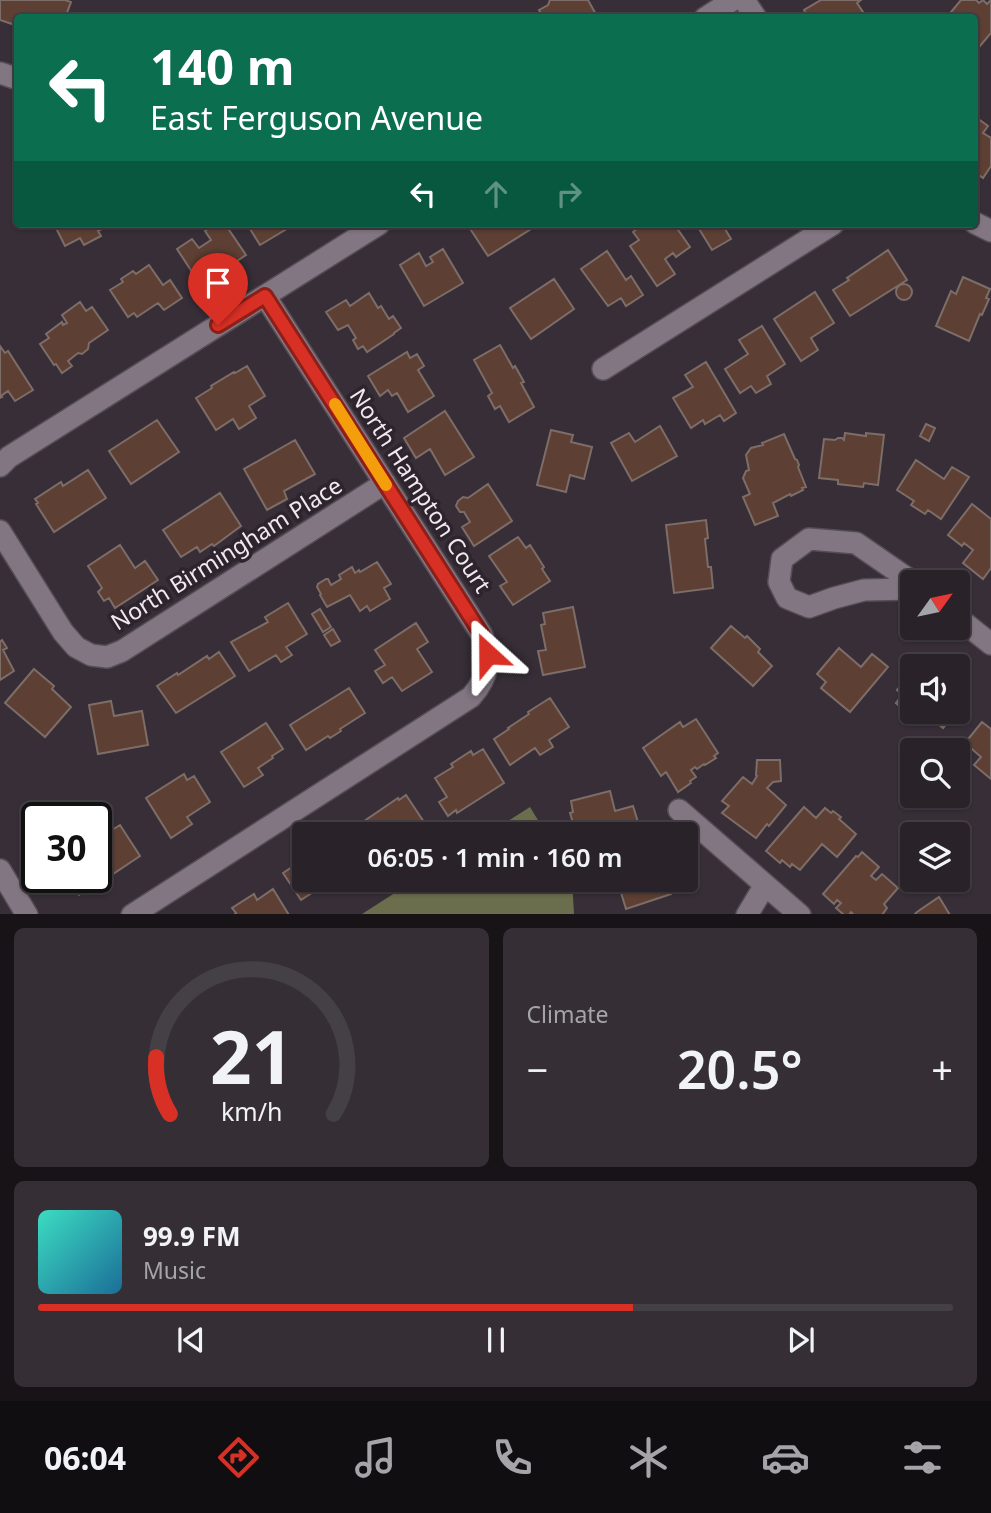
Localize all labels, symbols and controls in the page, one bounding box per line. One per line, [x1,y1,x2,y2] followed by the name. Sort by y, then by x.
[150,33,295,99] text: 140 m
[35,42,126,133] icon: left
[150,96,483,139] text: East Ferguson Avenue
[404,175,442,213] icon: left
[477,175,515,213] icon: ahead
[550,175,588,213] icon: right
[188,253,248,325] pin
[199,264,237,302] icon: arrive
[343,382,499,598] street label: North Hampton Court
[104,469,348,637] street label: North Birmingham Place
[900,570,970,640] north arrow
[900,570,970,892] map controls
[451,617,525,691] position arrow
[900,654,970,724] button: sound
[900,738,970,808] button: search
[21,802,112,893] speed limit sign: 30
[900,822,970,892] button: layers
[368,839,622,875] text: 06:05 · 1 min · 160 m
[527,998,609,1030] text: Climate
[210,1006,293,1105] text: 21
[677,1033,803,1104] text: 20.5°
[527,1043,548,1095] text: −
[931,1043,953,1095] text: +
[220,1093,282,1127] text: km/h
[143,1218,240,1254] text: 99.9 FM
[143,1254,206,1286] text: Music
[172,1321,210,1359] icon: previous
[477,1321,515,1359] icon: pause
[782,1321,820,1359] icon: next
[214,1433,263,1482] icon: directions
[351,1433,400,1482] icon: music
[488,1433,537,1482] icon: phone
[624,1433,673,1482] icon: climate
[761,1433,810,1482] icon: car
[898,1433,947,1482] icon: filters
[44,1436,126,1479] text: 06:04

